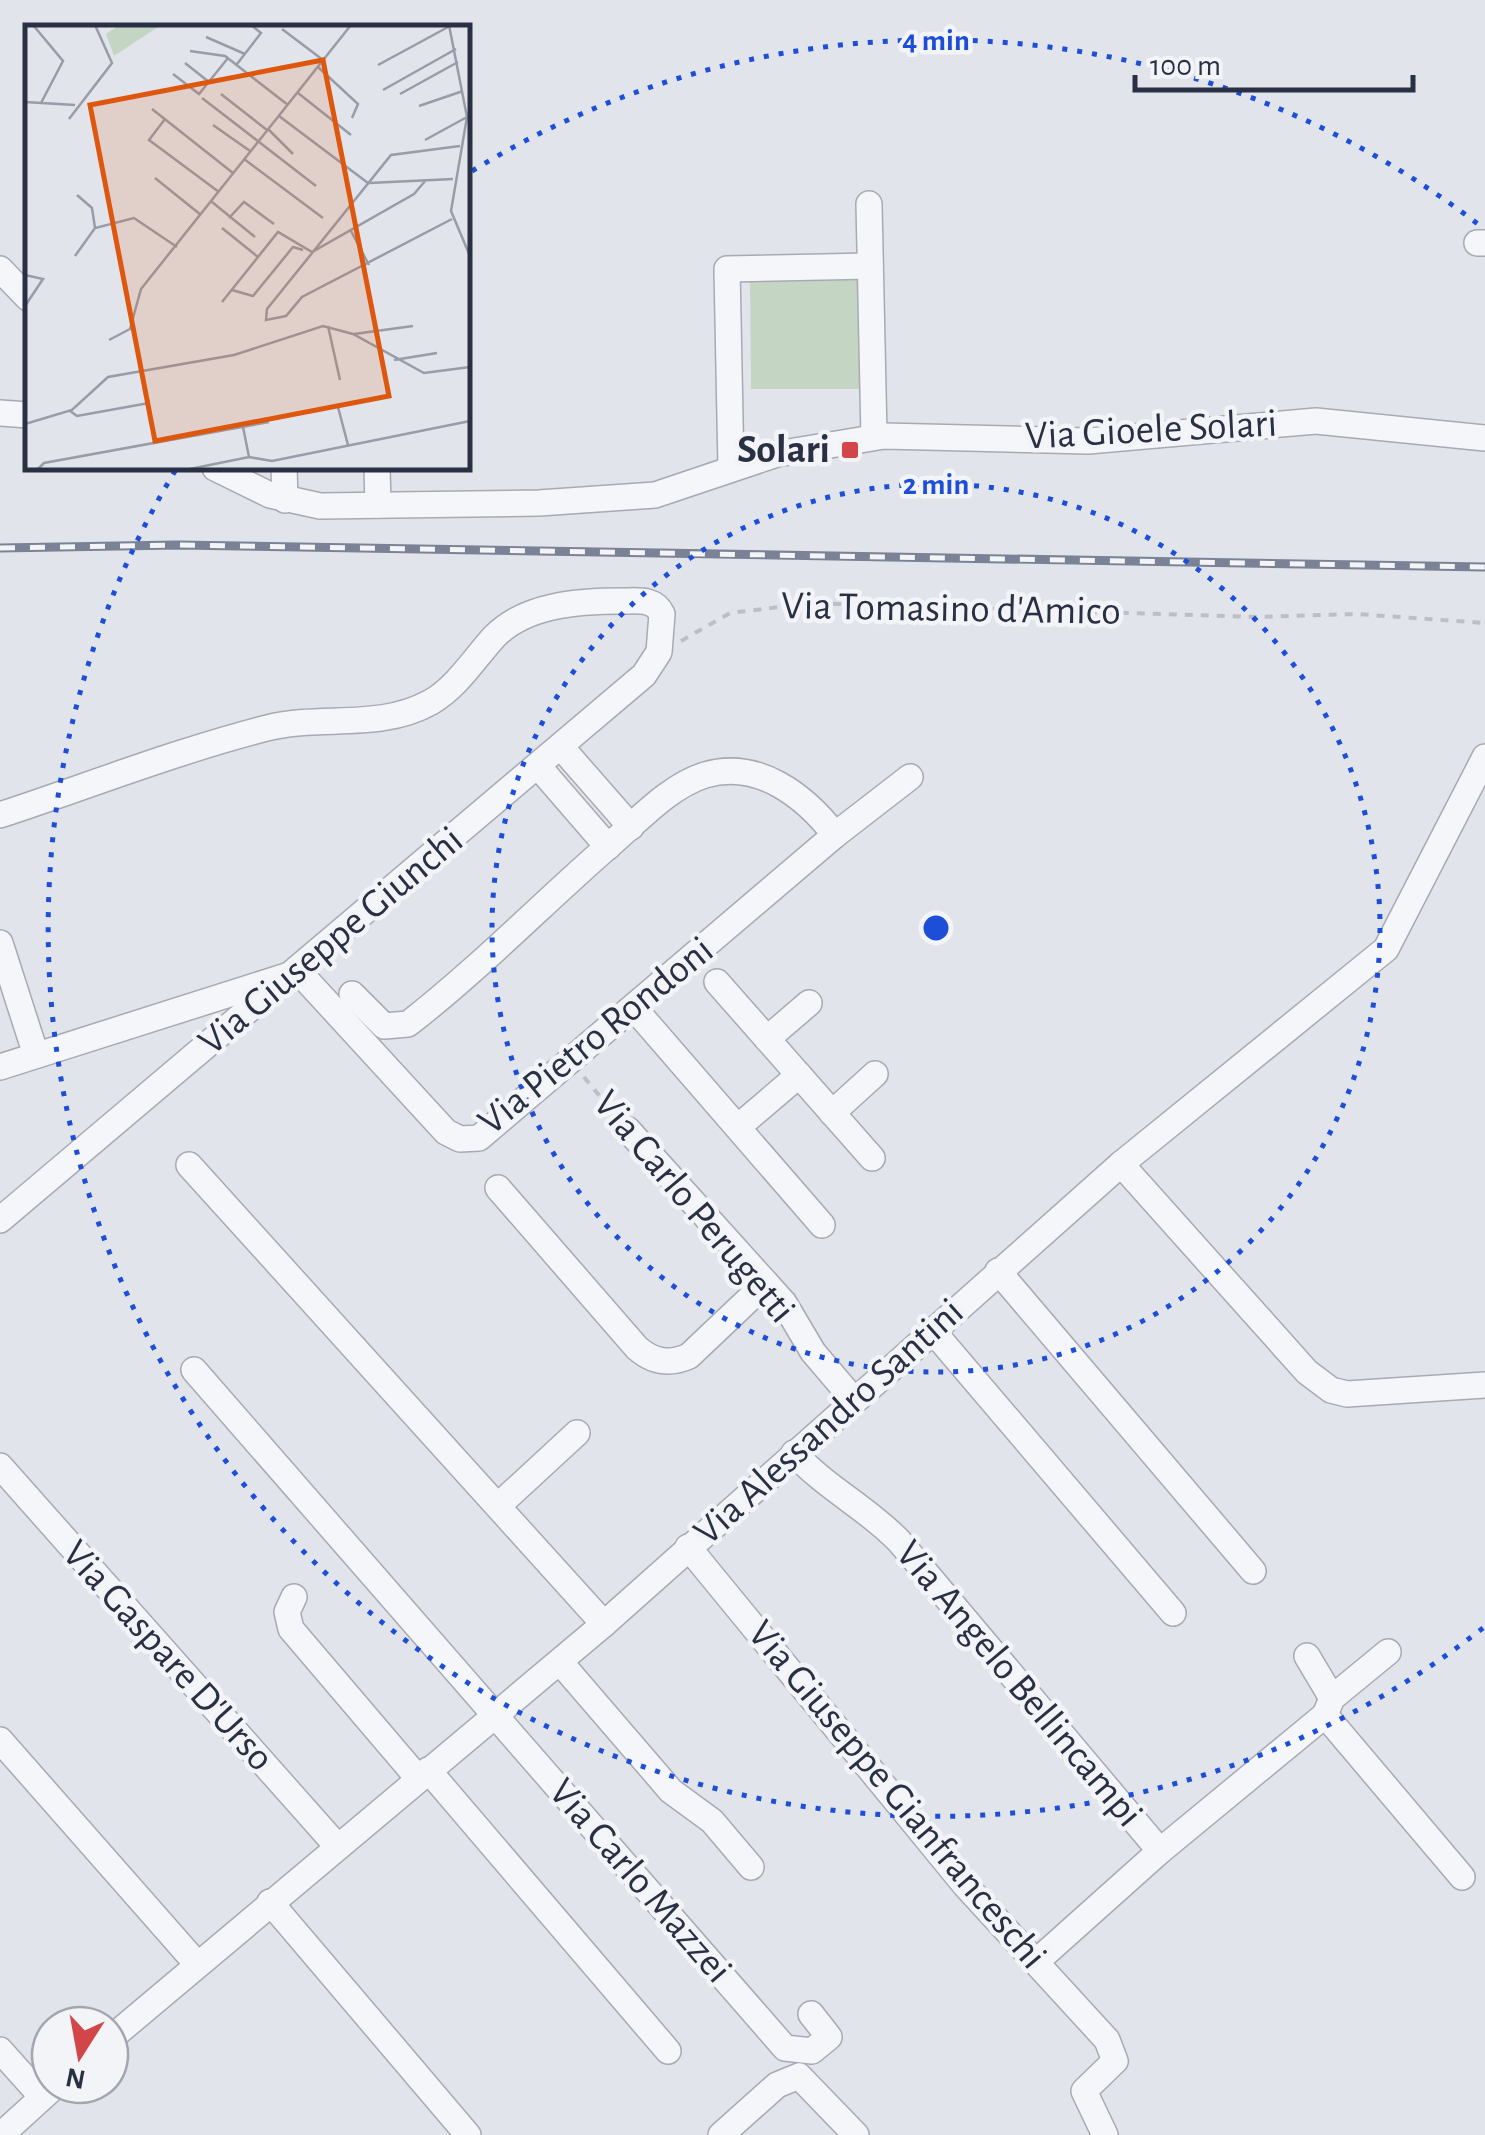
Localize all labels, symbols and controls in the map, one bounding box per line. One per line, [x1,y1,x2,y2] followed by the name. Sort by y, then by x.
[25,25,470,470] inset map
[902,26,970,56] text: 4 min
[1135,30,1412,92] scale bar
[1150,51,1221,81] text: 100 m
[1024,403,1278,457] street label: Via Gioele Solari
[737,430,830,470] place label: Solari
[839,439,861,461] marker: Solari
[903,470,969,500] text: 2 min
[781,586,1121,632] street label: Via Tomasino d'Amico
[192,819,470,1063] street label: Via Giuseppe Giunchi
[918,910,954,946] centre of rings
[471,930,721,1142] street label: Via Pietro Rondoni
[586,1083,802,1331] street label: Via Carlo Perugetti
[687,1291,971,1553] street label: Via Alessandro Santini
[55,1533,281,1779] street label: Via Gaspare D'Urso
[888,1533,1150,1835] street label: Via Angelo Bellincampi
[740,1614,1054,1976] street label: Via Giuseppe Gianfranceschi
[541,1771,739,1991] street label: Via Carlo Mazzei
[30,2005,130,2105] north arrow
[63,2062,88,2093] text: N

